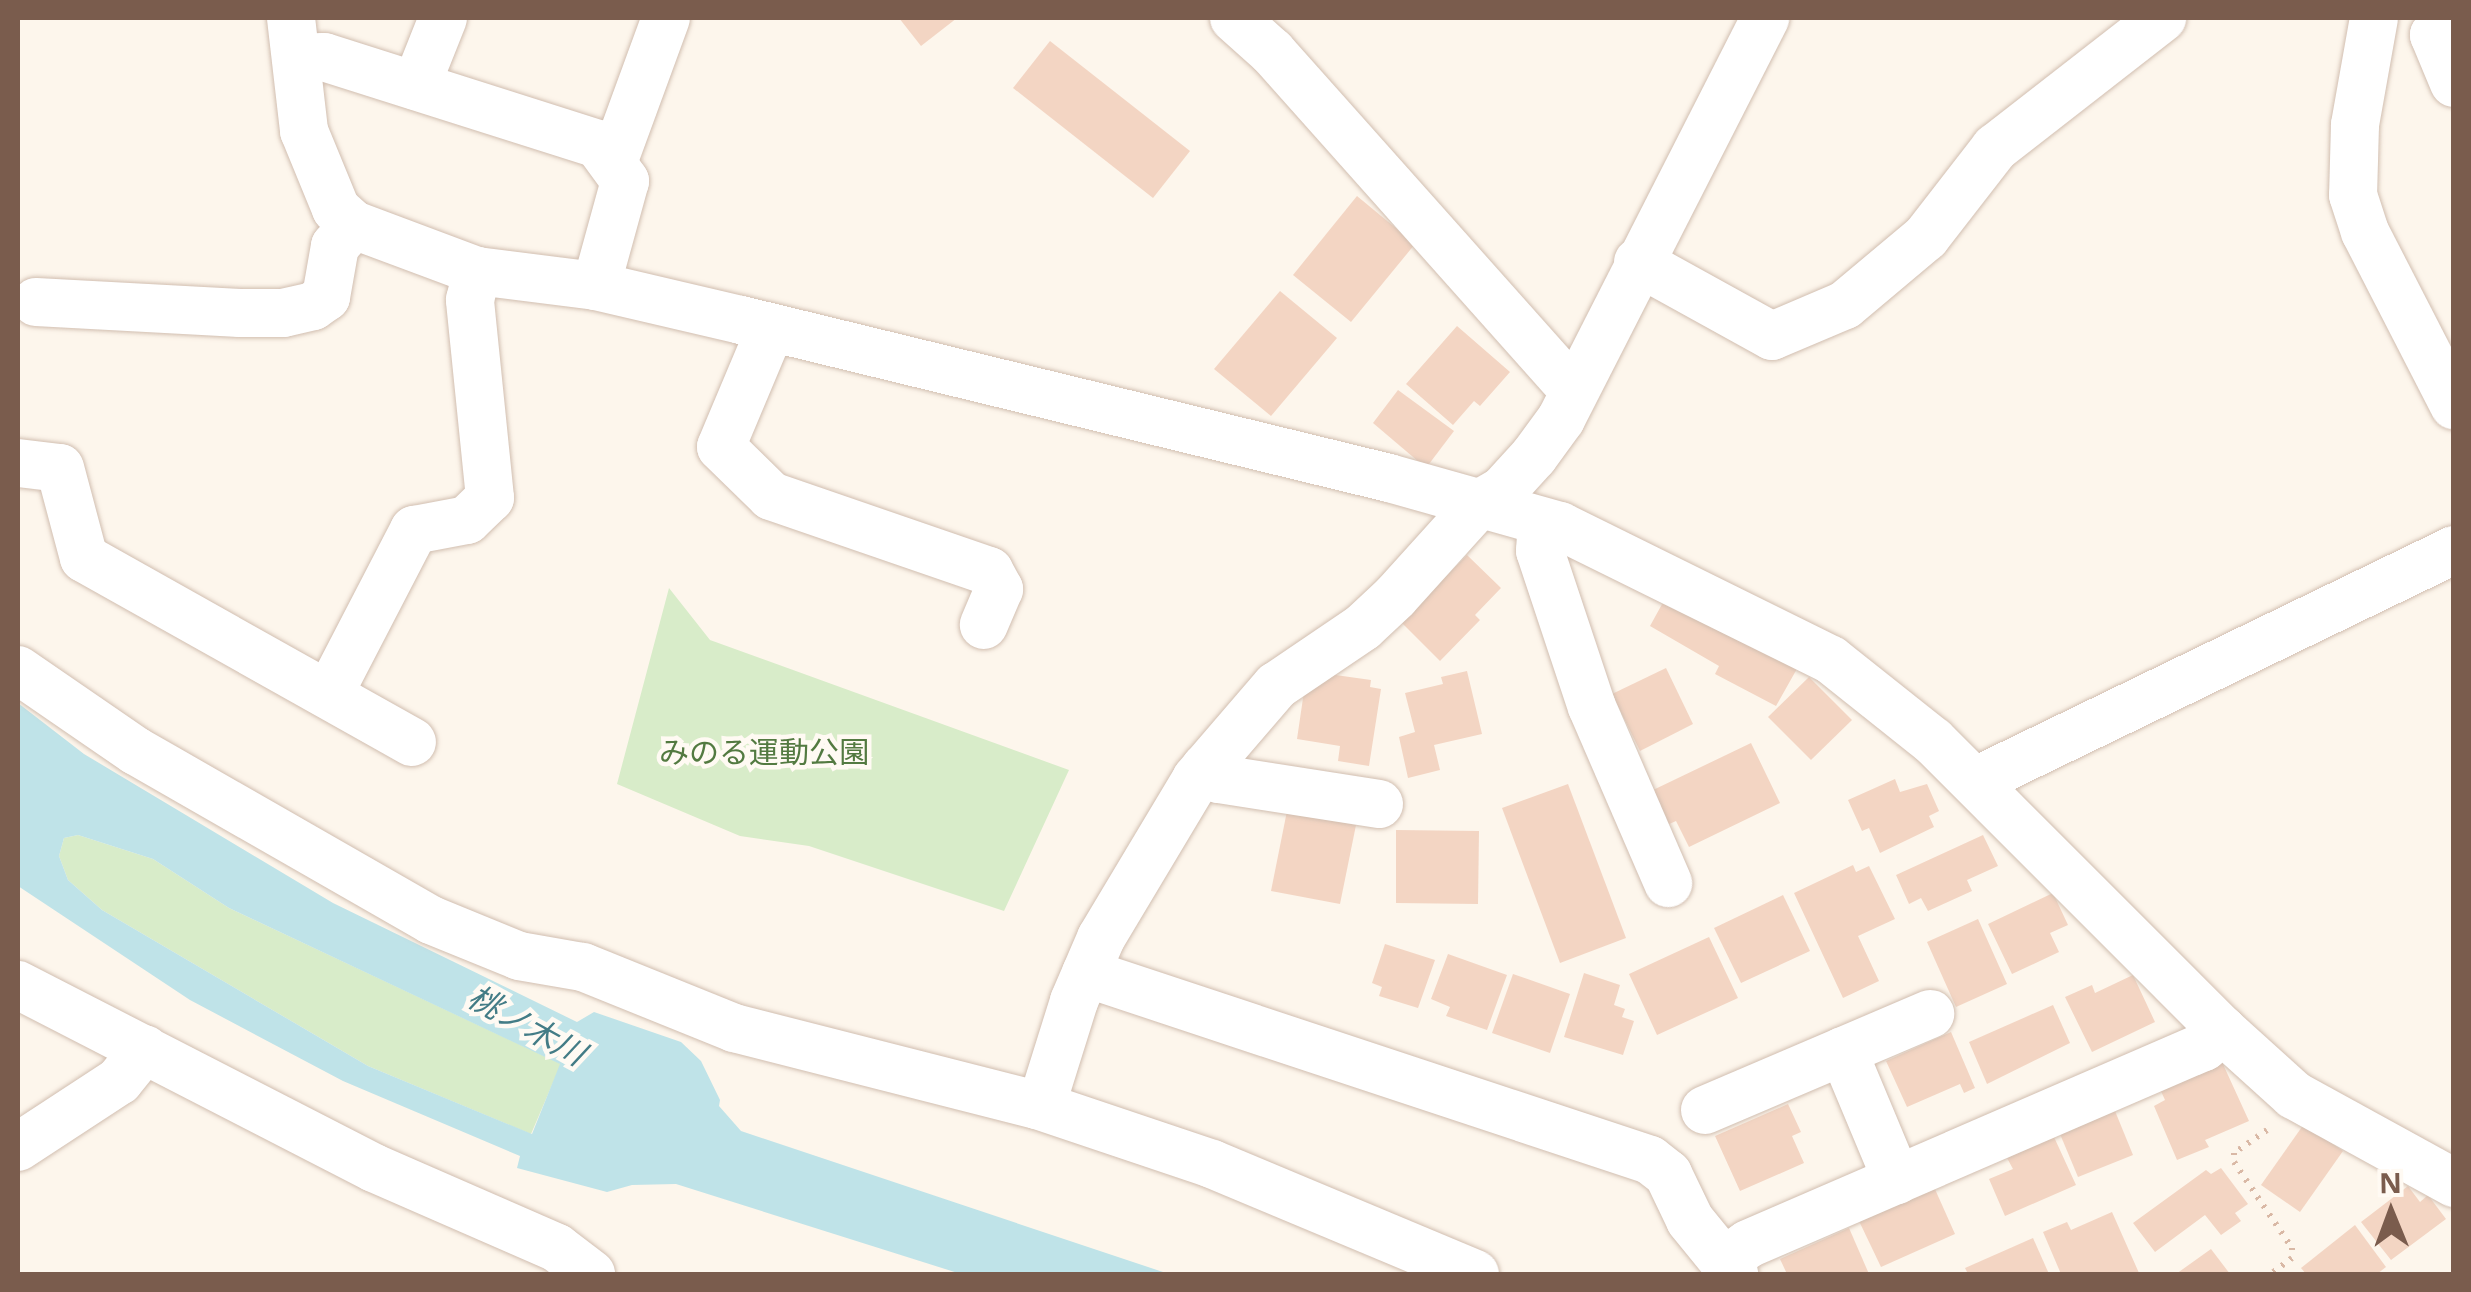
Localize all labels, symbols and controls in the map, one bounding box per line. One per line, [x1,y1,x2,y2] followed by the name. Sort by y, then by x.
[659,734,869,770] park label: みのる運動公園
[462,977,592,1073] water label: 桃ノ木川
[2341,1162,2441,1262] north arrow
[2379,1163,2402,1201] text: N

